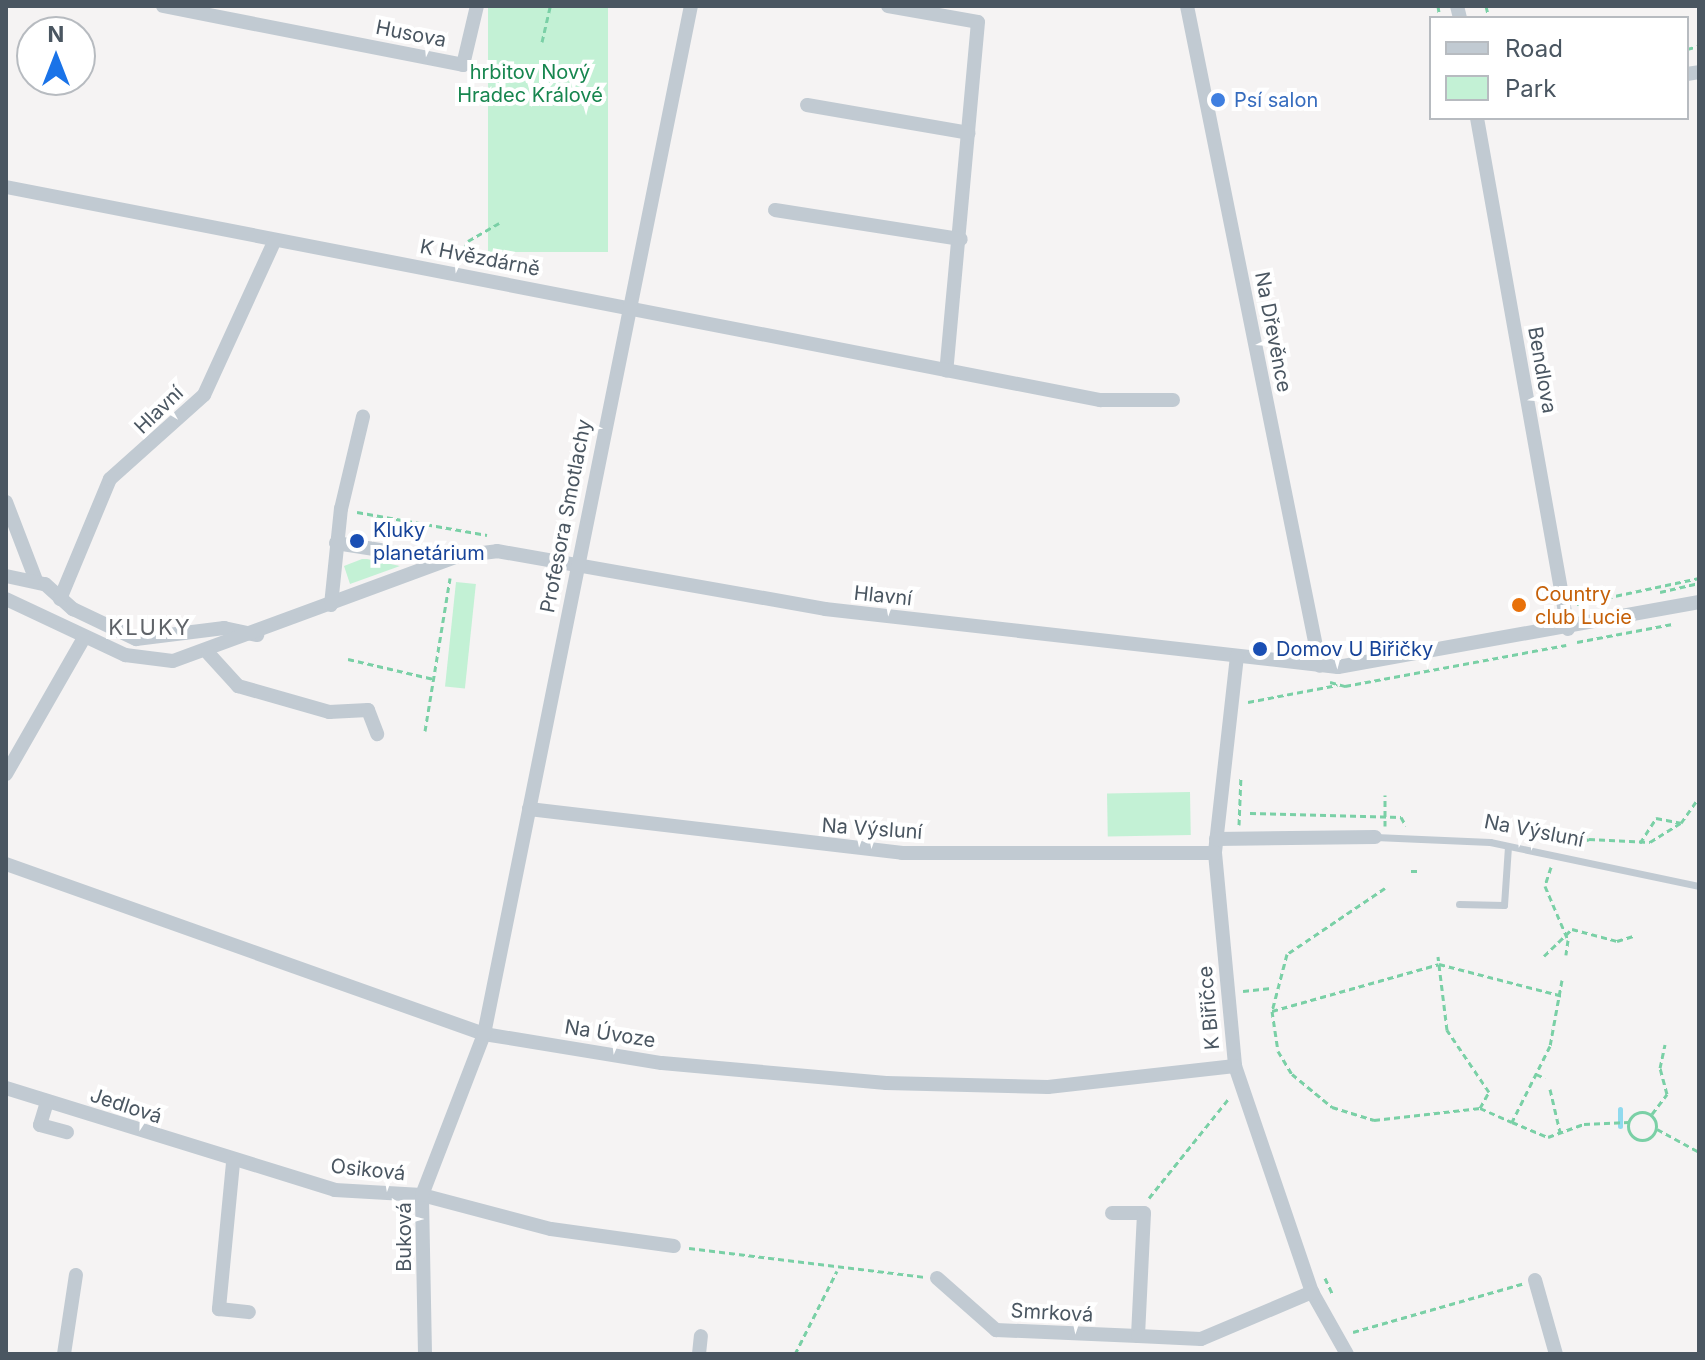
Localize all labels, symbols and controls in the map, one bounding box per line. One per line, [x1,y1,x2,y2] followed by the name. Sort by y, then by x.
[374,15,448,53] street label: Husova
[16,16,96,96] north arrow
[1429,16,1689,120] legend
[48,21,64,47] text: N
[1505,34,1563,63] text: Road
[457,61,603,108] park label: hrbitov Nový Hradec Králové
[1505,74,1556,103] text: Park
[1234,88,1318,112] place label: Psí salon
[1209,91,1227,109] marker: Psí salon
[418,235,542,281] street label: K Hvězdárně
[1250,270,1296,394] street label: Na Dřevěnce
[1523,325,1561,415] street label: Bendlova
[130,381,188,439] street label: Hlavní
[535,417,597,615] street label: Profesora Smotlachy
[373,518,485,565] place label: Kluky planetárium
[348,532,366,550] marker: Kluky planetárium
[853,581,913,611] street label: Hlavní
[1535,582,1632,629] place label: Country club Lucie
[1510,596,1528,614] marker: Country club Lucie
[108,615,192,641] district label: KLUKY
[1276,637,1433,661] place label: Domov U Biřičky
[1251,640,1269,658] marker: Domov U Biřičky
[1482,810,1586,852] street label: Na Výsluní
[821,814,923,844] street label: Na Výsluní
[1193,965,1225,1051] street label: K Biřičce
[563,1015,657,1053] street label: Na Úvoze
[87,1083,165,1129] street label: Jedlová
[329,1154,407,1186] street label: Osiková
[392,1202,416,1272] street label: Buková
[1010,1299,1094,1327] street label: Smrková

